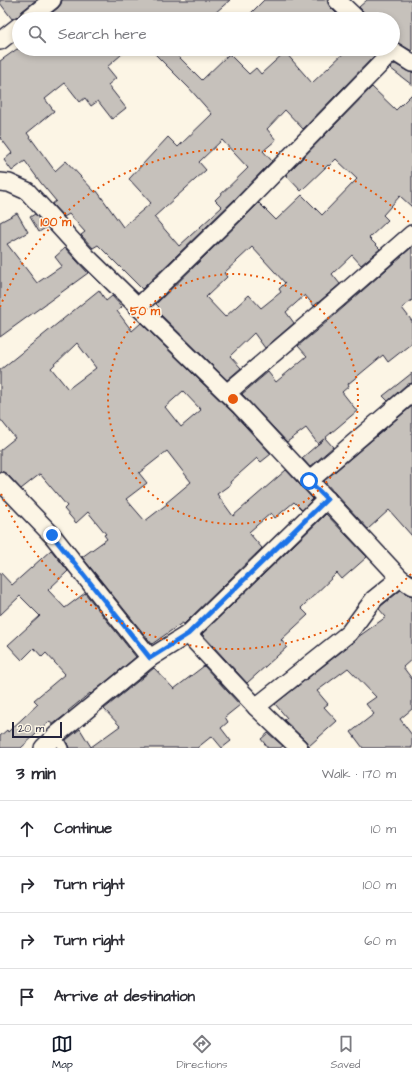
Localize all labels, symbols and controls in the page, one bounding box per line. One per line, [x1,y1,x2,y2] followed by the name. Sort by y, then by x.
[12,12,400,56] search box
[26,23,48,45] icon: search
[58,24,147,45] text: Search here
[41,214,72,231] text: 100 m
[130,303,161,320] text: 50 m
[226,392,240,406] centre of rings
[300,472,318,490] route start
[43,526,61,544] route end
[12,720,62,739] scale bar
[18,721,44,736] text: 20 m
[16,762,56,786] text: 3 min
[322,765,396,783] text: Walk · 170 m
[16,818,38,840] icon: ahead
[54,818,112,839] text: Continue
[371,820,396,838] text: 10 m
[16,874,38,896] icon: right
[54,874,125,895] text: Turn right
[363,876,396,894] text: 100 m
[16,930,38,952] icon: right
[54,930,125,951] text: Turn right
[364,932,396,950] text: 60 m
[16,986,38,1008] icon: arrive
[54,986,195,1007] text: Arrive at destination
[51,1033,73,1072] tab: Map
[176,1033,228,1072] tab: Directions
[331,1033,361,1072] tab: Saved

